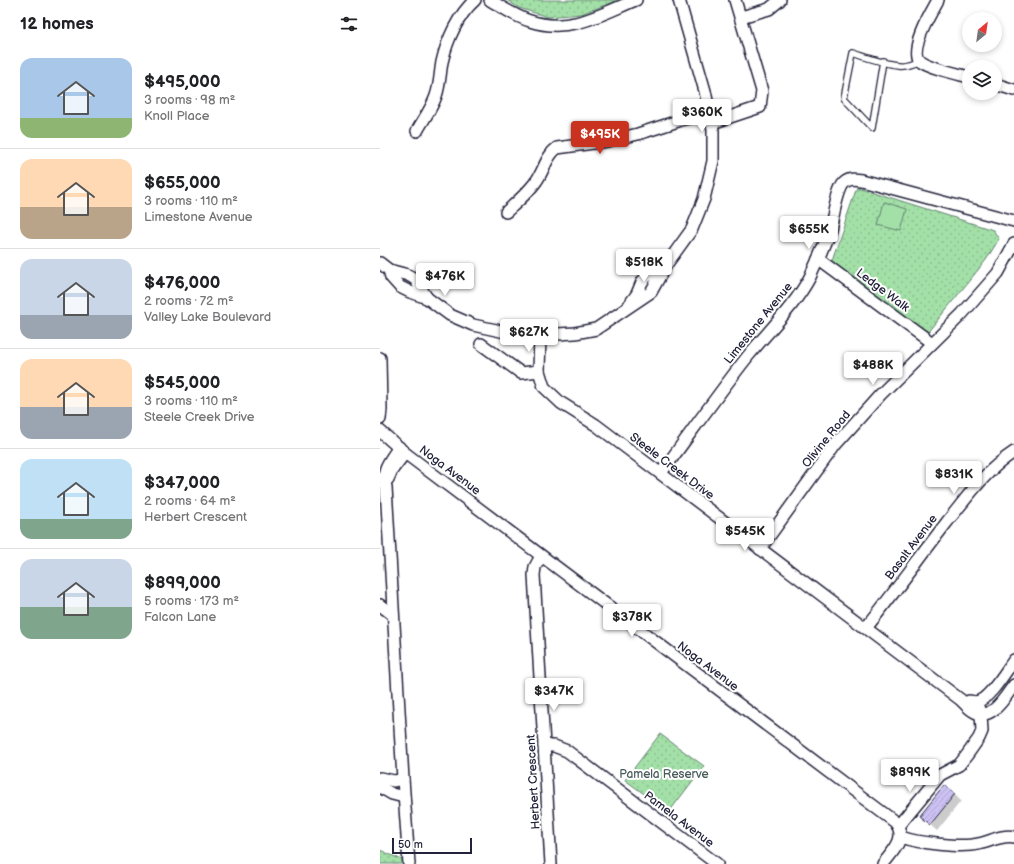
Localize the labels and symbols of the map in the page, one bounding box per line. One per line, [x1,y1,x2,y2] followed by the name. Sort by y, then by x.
[962,12,1002,52] north arrow
[674,99,730,133] pin: $360K
[572,121,628,155] pin: $495K
[781,216,837,250] pin: $655K
[616,249,672,283] pin: $518K
[417,263,473,297] pin: $476K
[853,265,912,315] street label: Ledge Walk
[721,280,796,367] street label: Limestone Avenue
[501,319,557,353] pin: $627K
[845,352,901,386] pin: $488K
[799,408,854,471] street label: Olivine Road
[626,430,717,503] street label: Steele Creek Drive
[416,442,483,498] street label: Noga Avenue
[926,461,982,495] pin: $831K
[882,512,941,583] street label: Basalt Avenue
[717,518,773,552] pin: $545K
[604,604,660,638] pin: $378K
[674,638,741,694] street label: Noga Avenue
[526,678,582,712] pin: $347K
[524,734,543,830] street label: Herbert Crescent
[882,759,938,793] pin: $899K
[619,767,709,782] park label: Pamela Reserve
[641,788,717,851] street label: Pamela Avenue
[392,836,472,855] scale bar

